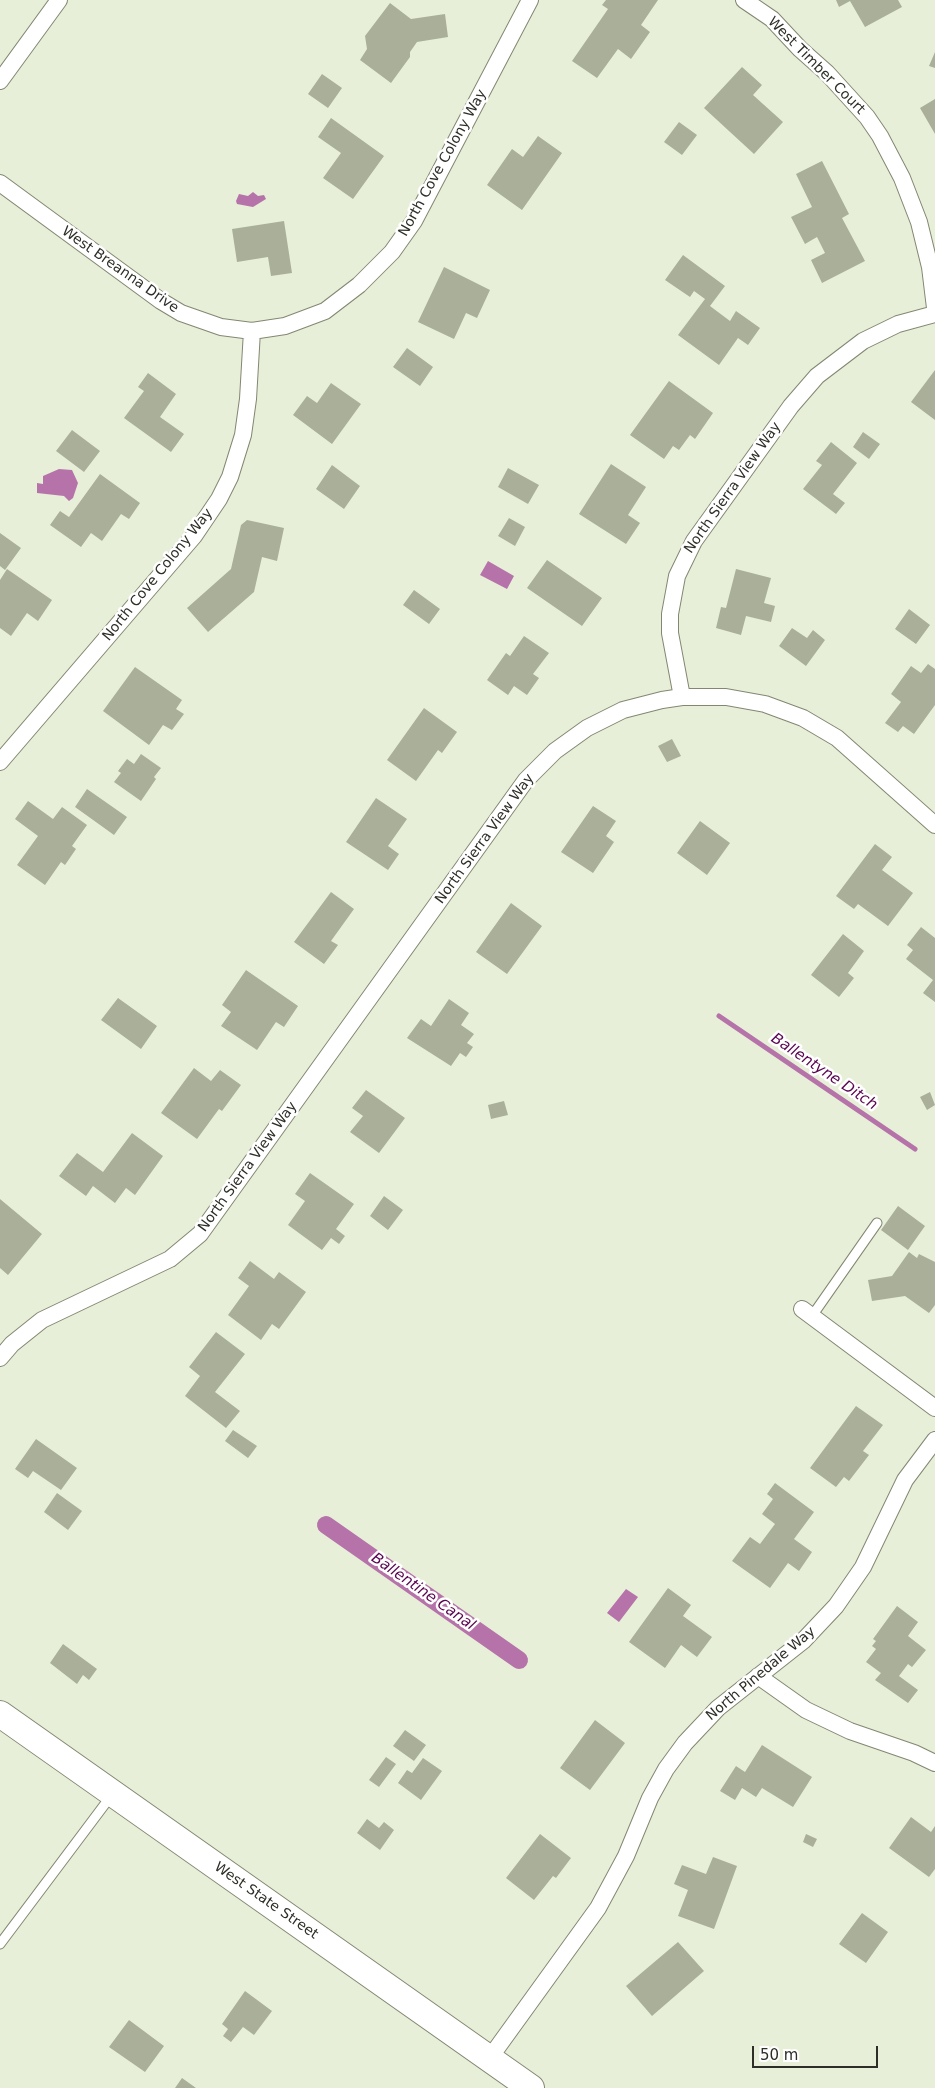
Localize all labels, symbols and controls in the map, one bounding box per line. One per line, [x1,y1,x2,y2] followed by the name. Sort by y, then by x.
[764,14,868,118] street label: West Timber Court
[396,87,490,239] street label: North Cove Colony Way
[58,223,182,317] street label: West Breanna Drive
[681,419,785,557] street label: North Sierra View Way
[99,505,217,645] street label: North Cove Colony Way
[432,771,538,907] street label: North Sierra View Way
[767,1030,881,1114] water label: Ballentyne Ditch
[195,1099,301,1235] street label: North Sierra View Way
[368,1549,478,1635] water label: Ballentine Canal
[703,1623,819,1725] street label: North Pinedale Way
[211,1859,321,1943] street label: West State Street
[755,2036,881,2068] scale bar
[760,2046,798,2064] text: 50 m

